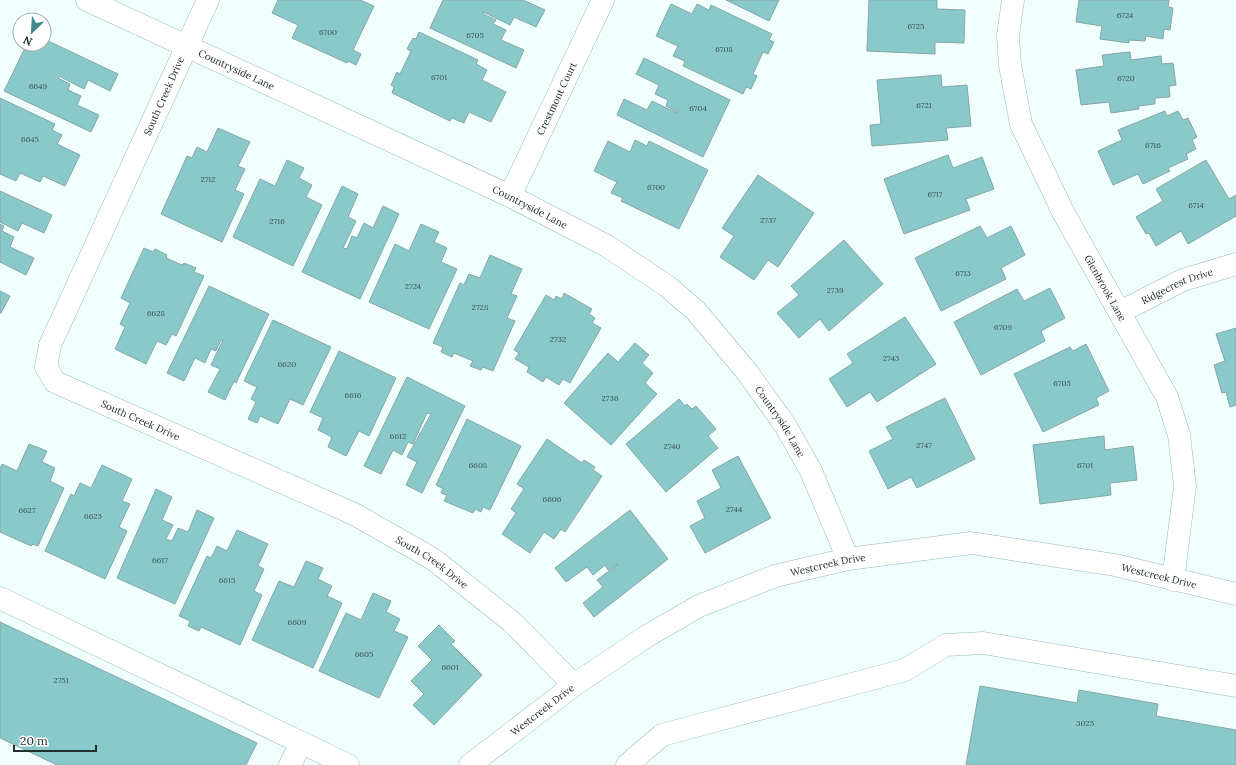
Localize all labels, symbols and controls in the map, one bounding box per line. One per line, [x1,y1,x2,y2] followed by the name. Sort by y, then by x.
[1117,10,1134,20] house number: 6724
[12,12,52,52] north arrow
[908,21,924,31] house number: 6725
[319,27,337,37] house number: 6700
[466,30,484,40] house number: 6705
[21,33,35,49] text: N
[715,44,733,54] house number: 6708
[196,46,277,93] street label: Countryside Lane
[141,54,187,137] street label: South Creek Drive
[533,60,579,137] street label: Crestmont Court
[431,72,447,82] house number: 6701
[1117,73,1135,83] house number: 6720
[29,81,47,91] house number: 6649
[916,100,932,110] house number: 6721
[689,103,707,113] house number: 6704
[21,134,39,144] house number: 6645
[1145,140,1161,150] house number: 6716
[200,174,216,184] house number: 2712
[490,182,570,231] street label: Countryside Lane
[647,182,665,192] house number: 6700
[928,189,943,199] house number: 6717
[1188,200,1204,210] house number: 6714
[760,215,776,225] house number: 2737
[269,216,285,226] house number: 2716
[1082,252,1130,324] street label: Glenbrook Lane
[1139,265,1215,307] street label: Ridgecrest Drive
[955,268,971,278] house number: 6713
[405,281,422,291] house number: 2724
[826,285,844,295] house number: 2739
[472,302,489,312] house number: 2728
[147,308,166,318] house number: 6628
[994,322,1012,332] house number: 6709
[550,334,566,344] house number: 2732
[883,353,900,363] house number: 2743
[278,359,296,369] house number: 6620
[1053,378,1071,388] house number: 6705
[752,383,809,460] street label: Countryside Lane
[345,390,362,400] house number: 6616
[601,393,619,403] house number: 2736
[99,397,183,443] street label: South Creek Drive
[390,431,406,441] house number: 6612
[916,440,932,450] house number: 2747
[663,441,681,451] house number: 2740
[469,460,488,470] house number: 6608
[1077,460,1093,470] house number: 6701
[543,494,562,504] house number: 6606
[726,504,743,514] house number: 2744
[18,505,36,515] house number: 6627
[84,511,102,521] house number: 6623
[394,533,472,592] street label: South Creek Drive
[789,550,867,579] street label: Westcreek Drive
[152,555,168,565] house number: 6617
[1120,560,1199,591] street label: Westcreek Drive
[219,575,235,585] house number: 6615
[288,617,307,627] house number: 6609
[355,649,373,659] house number: 6605
[441,662,459,672] house number: 6601
[53,675,69,685] house number: 2751
[508,681,577,738] street label: Westcreek Drive
[1076,718,1094,728] house number: 3025
[14,727,96,753] scale bar
[20,733,48,748] text: 20 m

